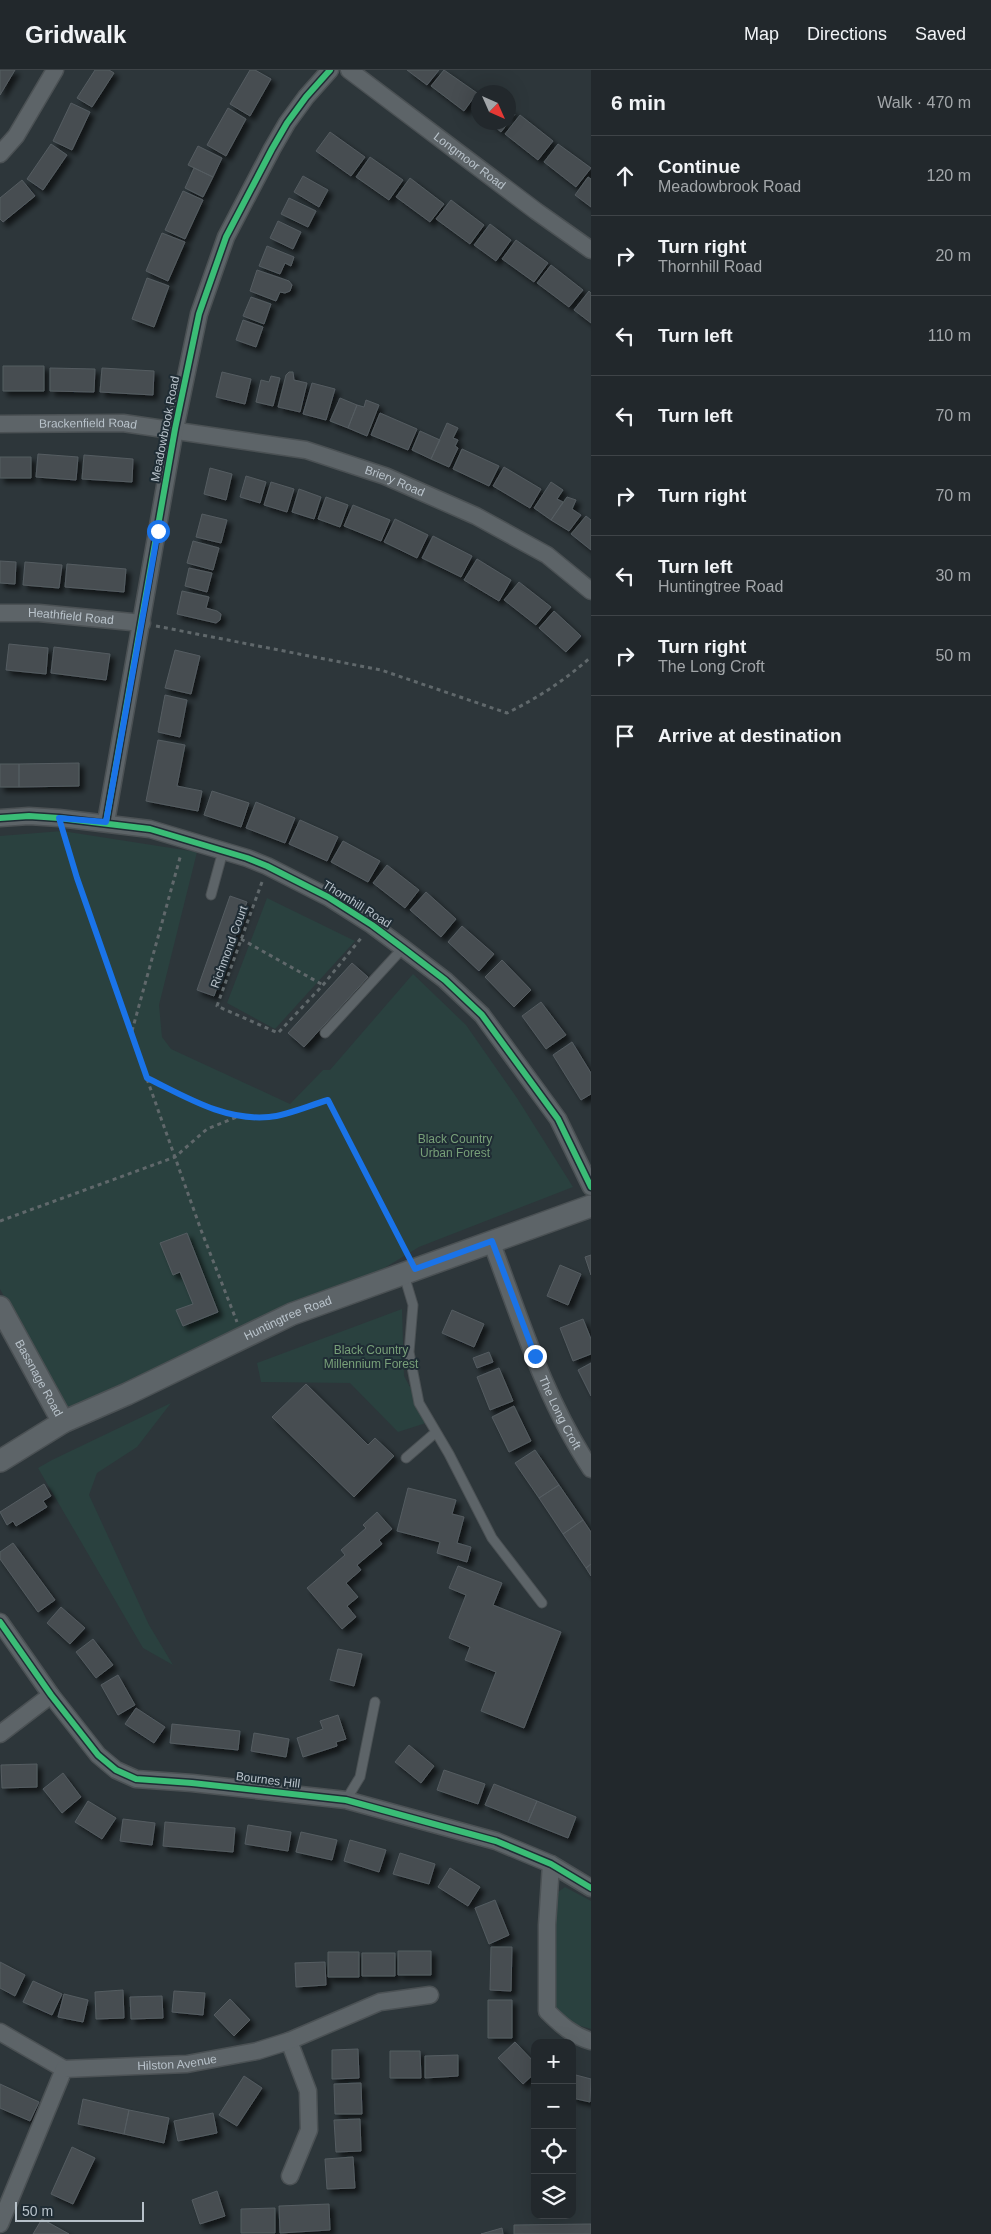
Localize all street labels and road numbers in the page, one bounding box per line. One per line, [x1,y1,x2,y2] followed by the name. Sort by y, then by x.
[431,129,508,192] street label: Longmoor Road
[148,375,182,483] street label: Meadowbrook Road
[39,416,138,432] street label: Brackenfield Road
[363,463,427,500] street label: Briery Road
[28,606,114,627] street label: Heathfield Road
[320,877,394,931] street label: Thornhill Road
[208,903,251,990] street label: Richmond Court
[242,1293,334,1343] street label: Huntingtree Road
[12,1337,66,1419] street label: Bassnage Road
[536,1374,584,1452] street label: The Long Croft
[235,1769,301,1791] street label: Bournes Hill
[137,2052,218,2073] street label: Hilston Avenue

